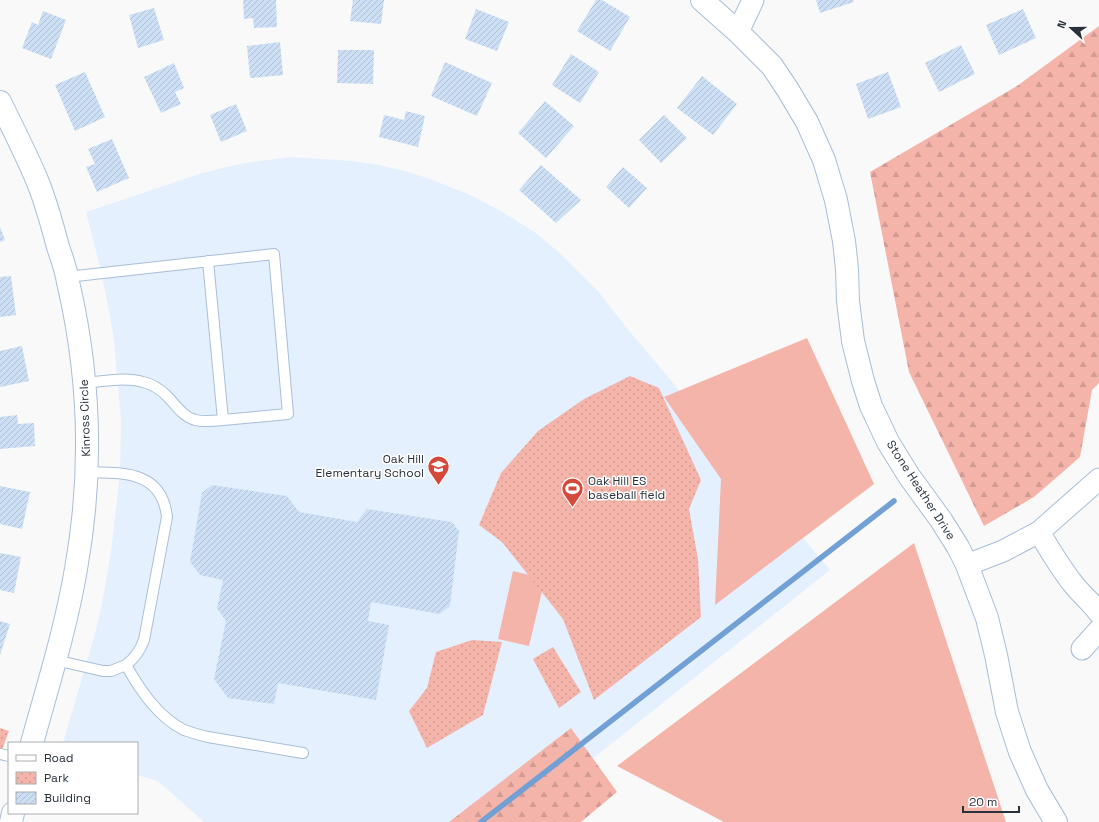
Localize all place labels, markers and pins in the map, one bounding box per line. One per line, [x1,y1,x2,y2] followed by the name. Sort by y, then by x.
[316,451,424,481] place label: Oak Hill Elementary School
[426,453,452,486] school or university icon: Oak Hill Elementary School
[588,473,665,503] place label: Oak Hill ES baseball field
[559,475,585,508] sports icon: Oak Hill ES baseball field

